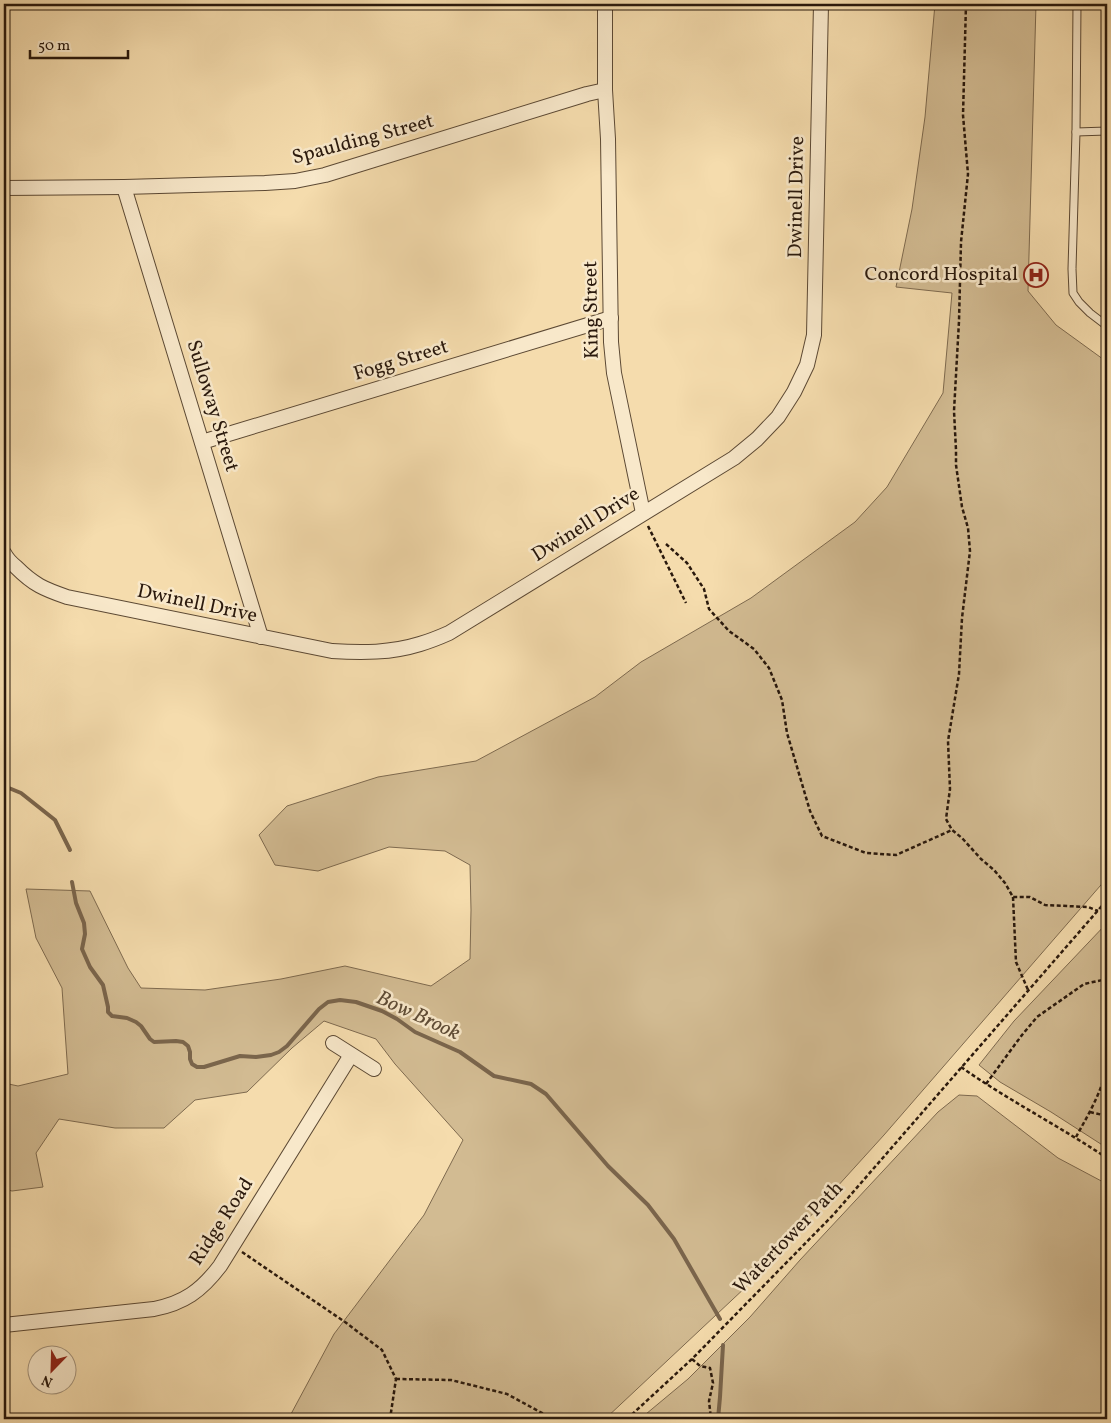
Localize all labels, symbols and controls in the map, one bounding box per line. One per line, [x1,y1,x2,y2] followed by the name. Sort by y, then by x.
[30,28,128,60] scale bar
[38,36,70,57] text: 50 m
[289,108,437,172] street label: Spaulding Street
[782,136,812,258] street label: Dwinell Drive
[577,261,607,359] street label: King Street
[864,261,1018,289] place label: Concord Hospital
[1023,262,1049,288] hospital icon: Concord Hospital
[350,333,452,389] street label: Fogg Street
[179,337,245,475] street label: Sulloway Street
[527,481,645,569] street label: Dwinell Drive
[134,578,260,630] street label: Dwinell Drive
[371,984,465,1048] water label: Bow Brook
[183,1173,261,1271] street label: Ridge Road
[728,1175,850,1301] street label: Watertower Path
[28,1346,78,1396] north arrow
[39,1370,56,1391] text: N

